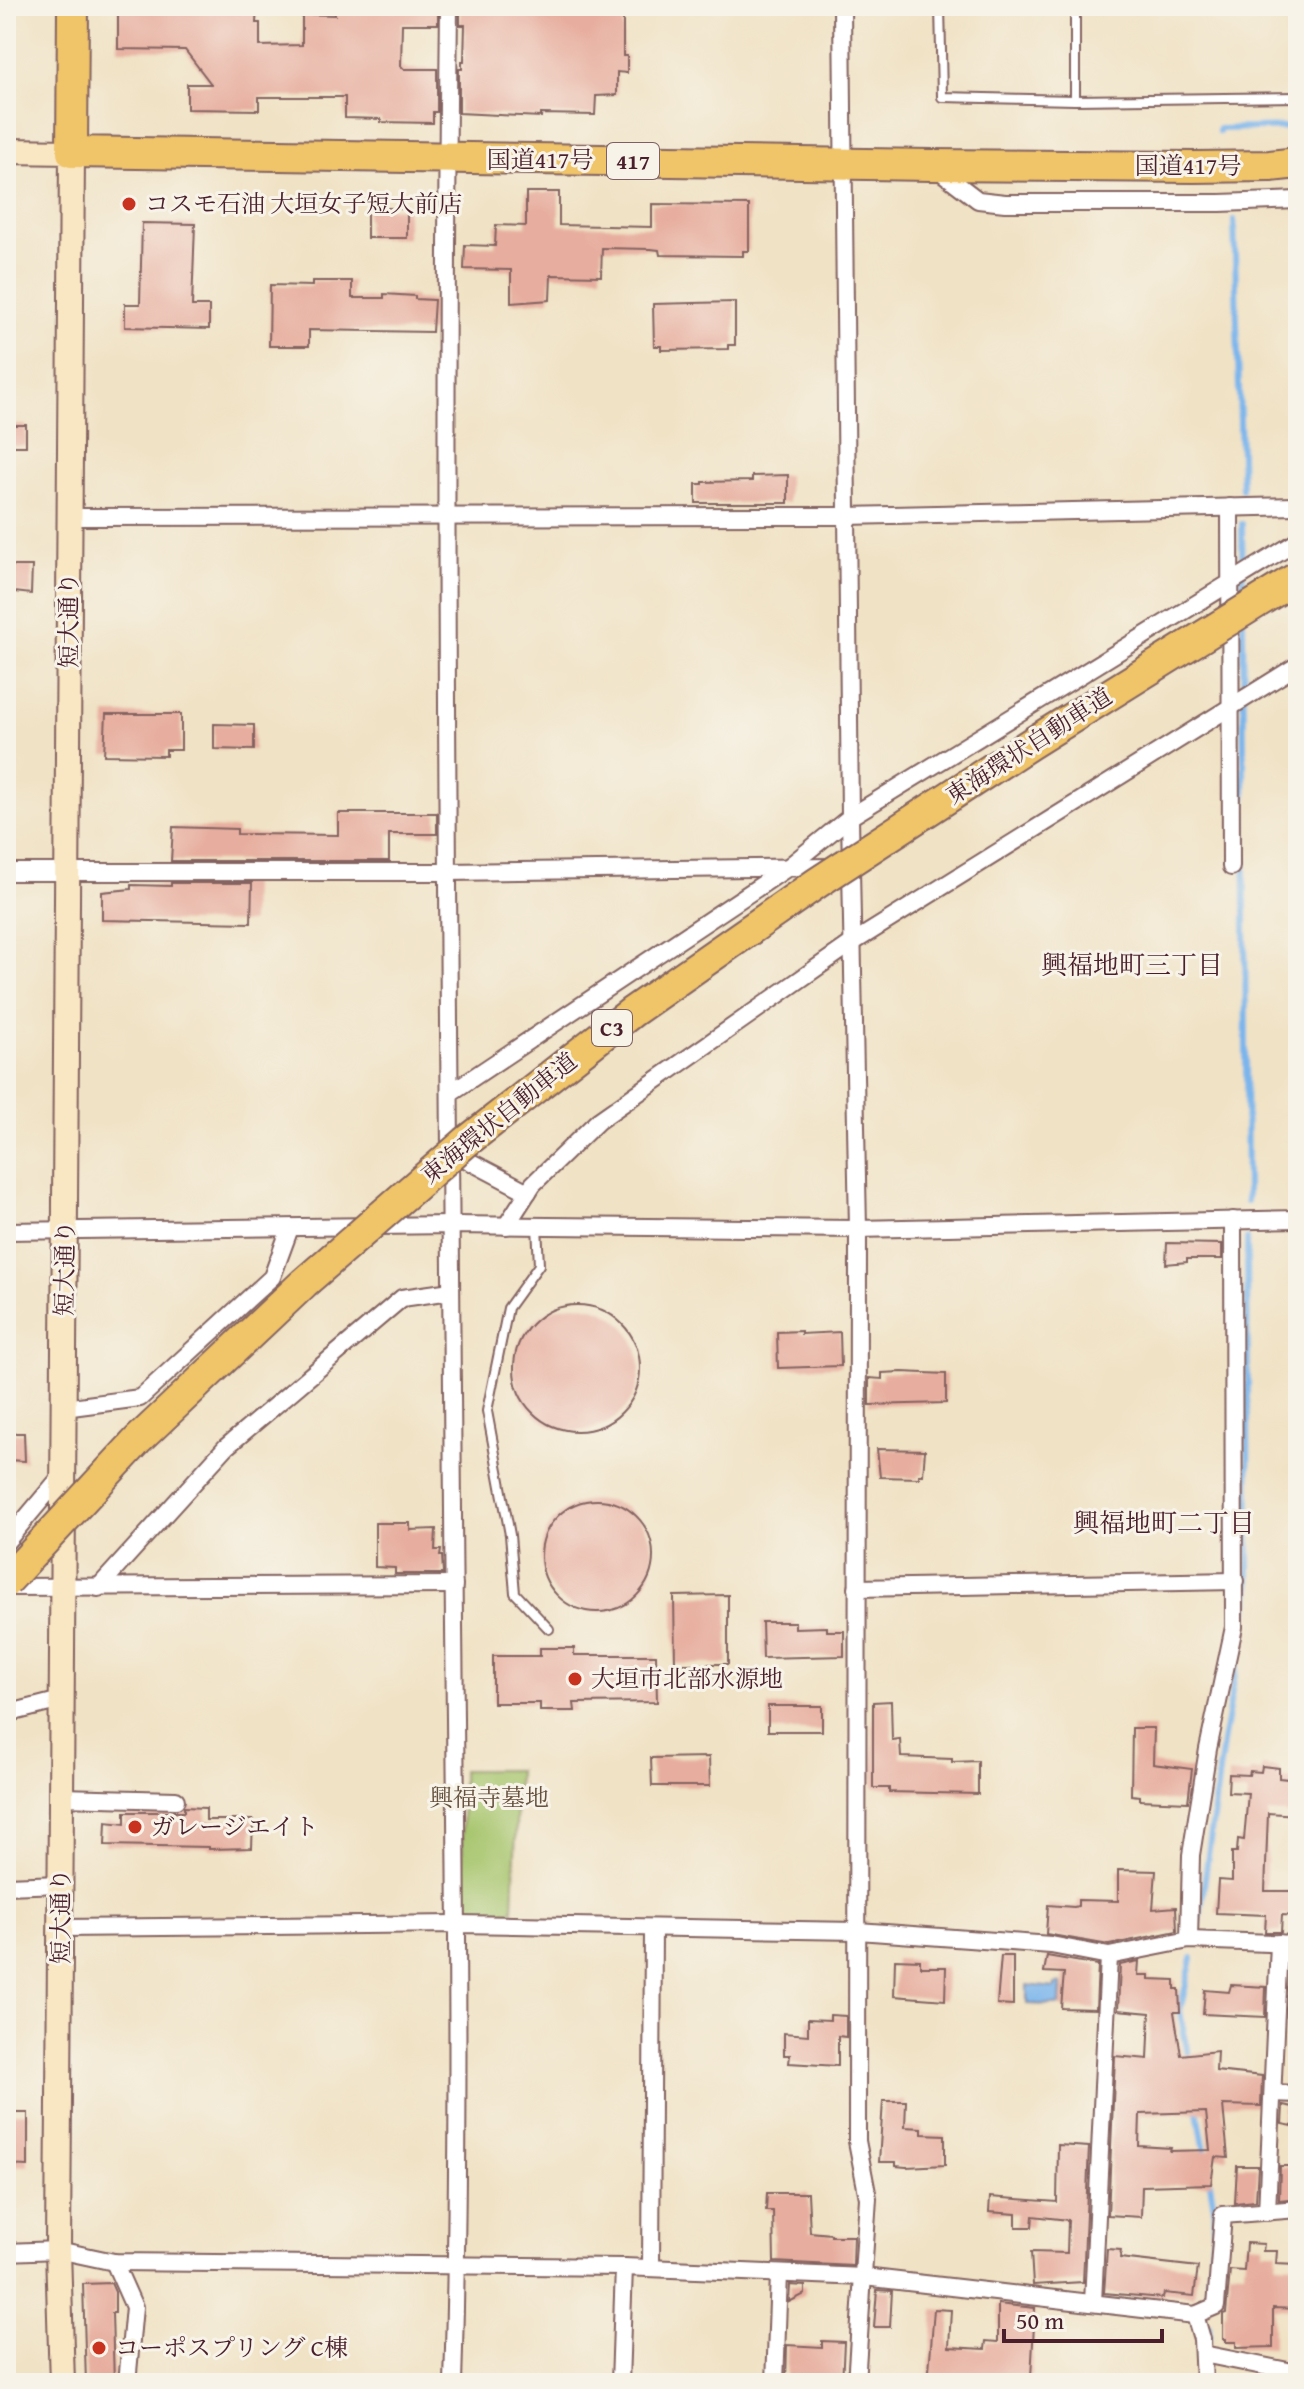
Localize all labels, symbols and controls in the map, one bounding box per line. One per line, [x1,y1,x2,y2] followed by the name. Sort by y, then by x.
[487,142,593,177] street label: 国道417号
[607,143,659,179] road number: 417
[1135,148,1241,183] street label: 国道417号
[145,186,462,221] place label: コスモ石油 大垣女子短大前店
[120,195,138,213] marker: コスモ石油 大垣女子短大前店
[51,572,86,668] street label: 短大通り
[939,679,1119,813] street label: 東海環状自動車道
[1041,945,1223,984] district label: 興福地町三丁目
[592,1010,632,1046] road number: C3
[413,1044,584,1192] street label: 東海環状自動車道
[46,1220,83,1316] street label: 短大通り
[1073,1503,1255,1542] district label: 興福地町二丁目
[591,1661,783,1696] place label: 大垣市北部水源地
[566,1670,584,1688] marker: 大垣市北部水源地
[429,1780,549,1815] park label: 興福寺墓地
[151,1809,319,1844] place label: ガレージエイト
[126,1818,144,1836] marker: ガレージエイト
[43,1868,78,1964] street label: 短大通り
[1004,2293,1162,2343] scale bar
[1016,2303,1064,2338] text: 50 m
[115,2330,348,2365] place label: コーポスプリング C棟
[90,2339,108,2357] marker: コーポスプリング C棟

